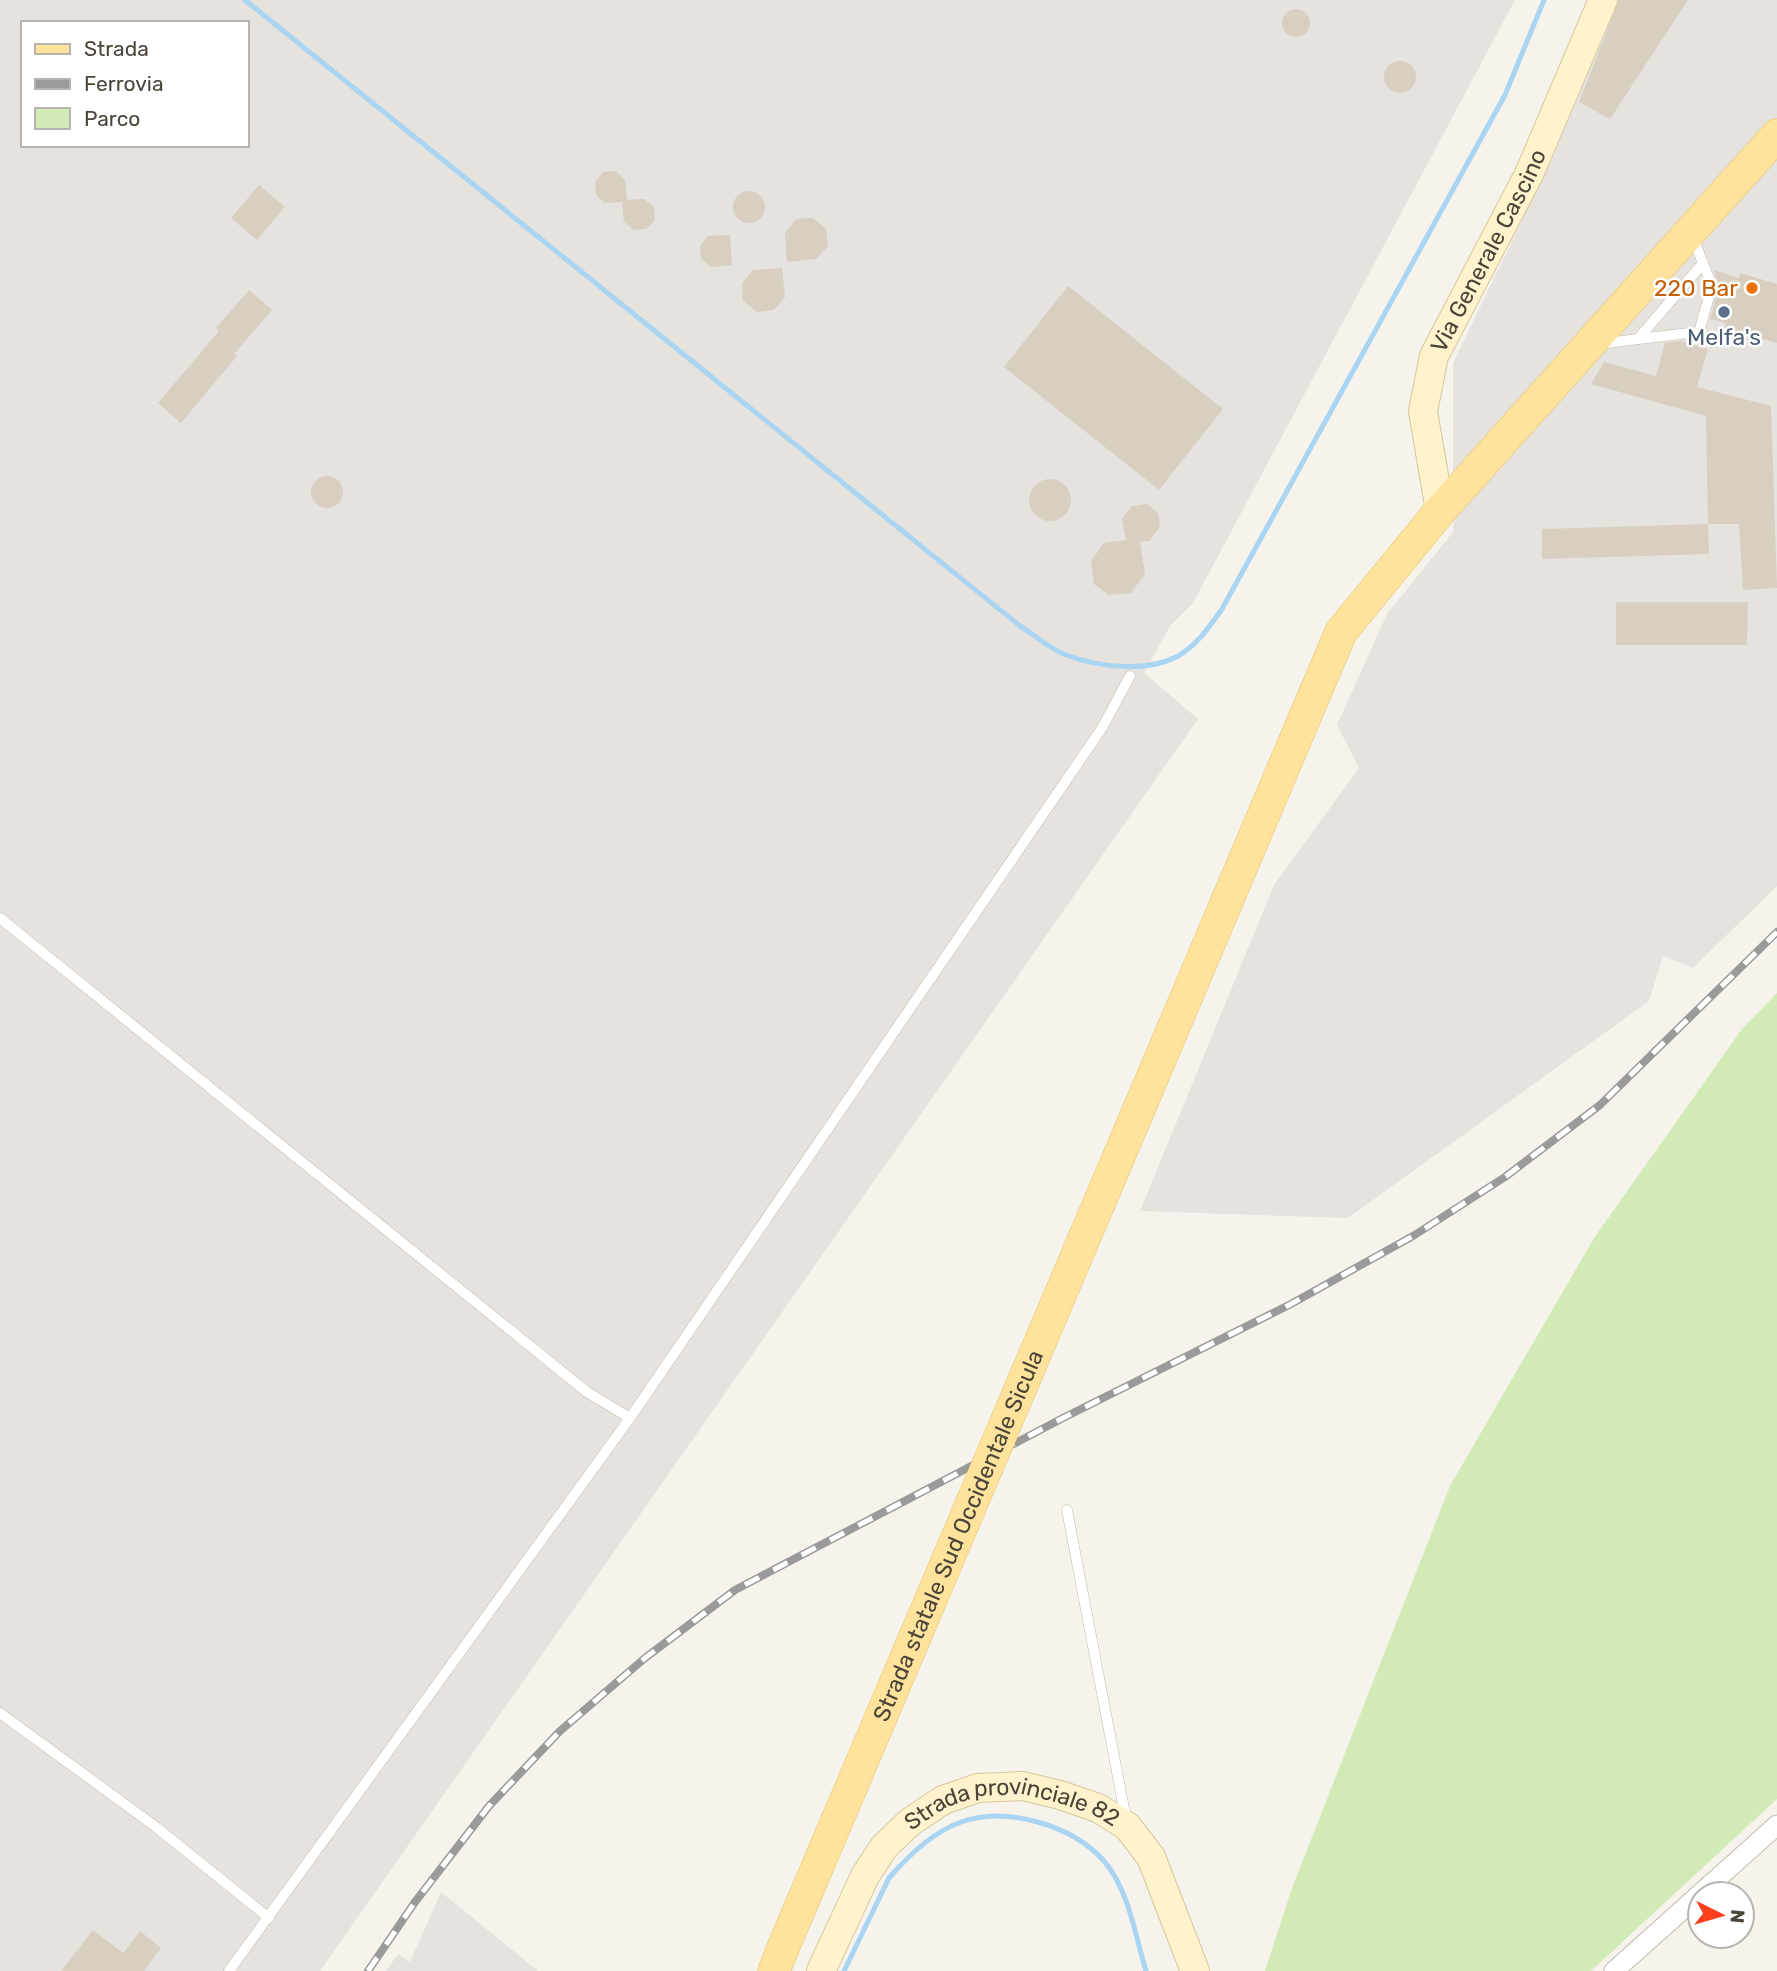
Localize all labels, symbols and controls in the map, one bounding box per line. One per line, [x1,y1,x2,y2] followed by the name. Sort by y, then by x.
[21,21,248,147] legend
[84,36,149,61] text: Strada
[84,71,164,96] text: Ferrovia
[84,106,140,131] text: Parco
[1424,145,1552,357] street label: Via Generale Cascino
[1654,274,1738,302] place label: 220 Bar
[1744,280,1760,296] marker: 220 Bar
[1716,304,1732,320] marker: Melfa's
[1687,323,1761,351] place label: Melfa's
[867,1346,1049,1726] street label: Strada statale Sud Occidentale Sicula
[899,1772,1125,1836] text: Strada provinciale 82
[899,1814,1127,1846] street label: Strada provinciale 82
[1686,1880,1756,1950] north arrow
[1725,1909,1749,1924] text: N

